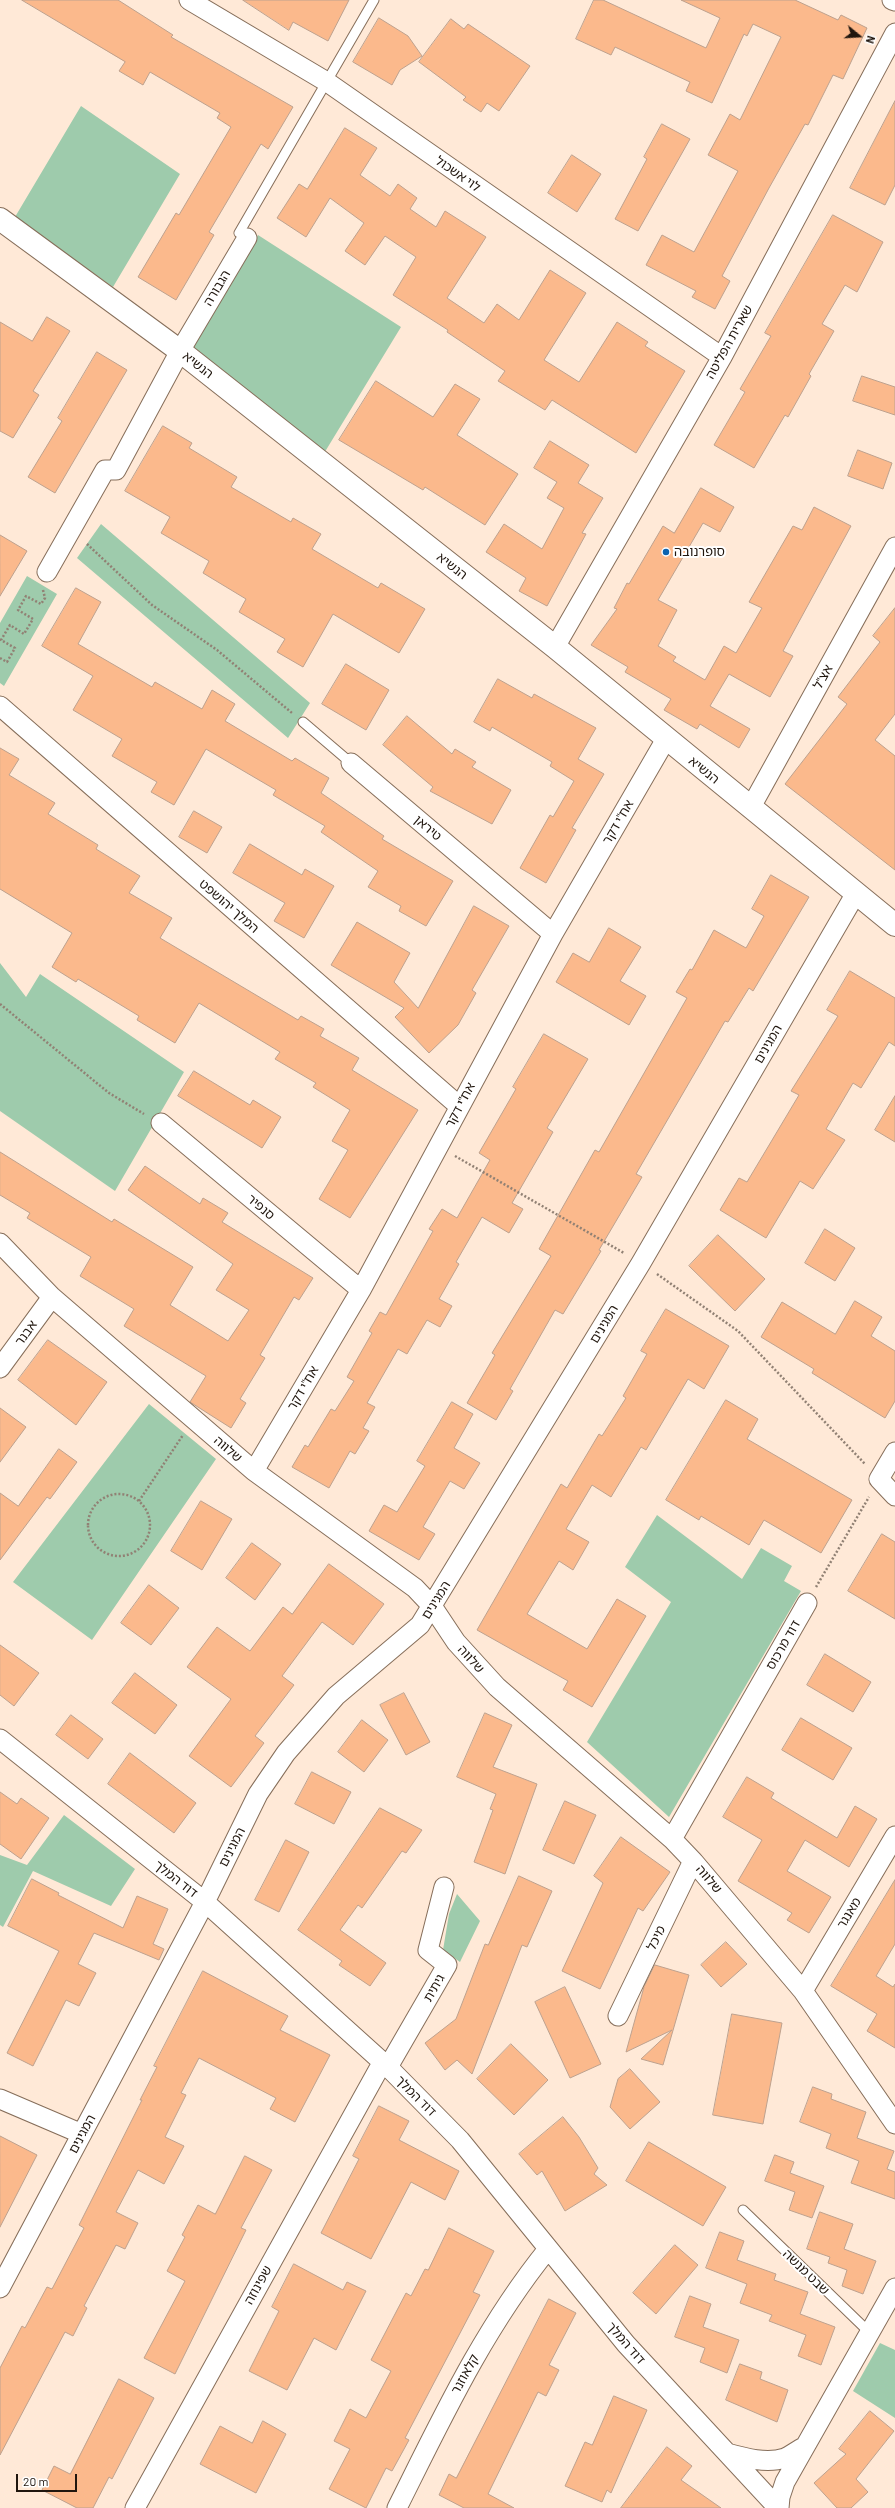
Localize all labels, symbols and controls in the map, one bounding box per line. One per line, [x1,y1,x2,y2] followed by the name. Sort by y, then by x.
[839,16,879,56] north arrow
[864,34,878,45] text: N
[432,153,484,195] street label: לוי אשכול
[200,267,234,309] street label: הגבורה
[702,302,756,382] street label: שארית הפליטה
[180,348,216,382] street label: הנשיא
[674,544,725,560] place label: סופרנובה
[661,547,671,557] marker: סופרנובה
[434,549,470,583] street label: הנשיא
[810,662,836,692] street label: אצ"ל
[686,753,722,787] street label: הנשיא
[599,797,637,847] street label: אח"י דקר
[411,812,445,844] street label: טיראן
[196,876,262,936] street label: המלך יהושפט
[751,1022,785,1066] street label: המגינים
[442,1080,478,1130] street label: אח"י דקר
[244,1191,278,1223] street label: סנפיר
[586,1302,622,1346] street label: המגינים
[12,1317,40,1349] street label: אבנר
[284,1363,322,1413] street label: אח"י דקר
[211,1433,245,1465] street label: שלווה
[418,1578,454,1622] street label: המגינים
[763,1617,803,1673] street label: דוד מרכוס
[454,1642,488,1676] street label: שלווה
[215,1825,249,1869] street label: המגינים
[151,1857,201,1901] street label: דוד המלך
[693,1862,725,1896] street label: שלווה
[834,1895,864,1931] street label: מאנגר
[643,1923,669,1953] street label: מיכל
[420,1971,448,2005] street label: גיתית
[393,2073,439,2119] street label: דוד המלך
[65,2112,99,2156] street label: המגינים
[780,2246,832,2298] street label: שבט מנשה
[241,2263,275,2307] street label: שפינוזה
[603,2319,649,2367] street label: דוד המלך
[448,2351,482,2397] street label: קלאוזנר
[18,2466,79,2492] scale bar
[23,2474,49,2488] text: 20 m

